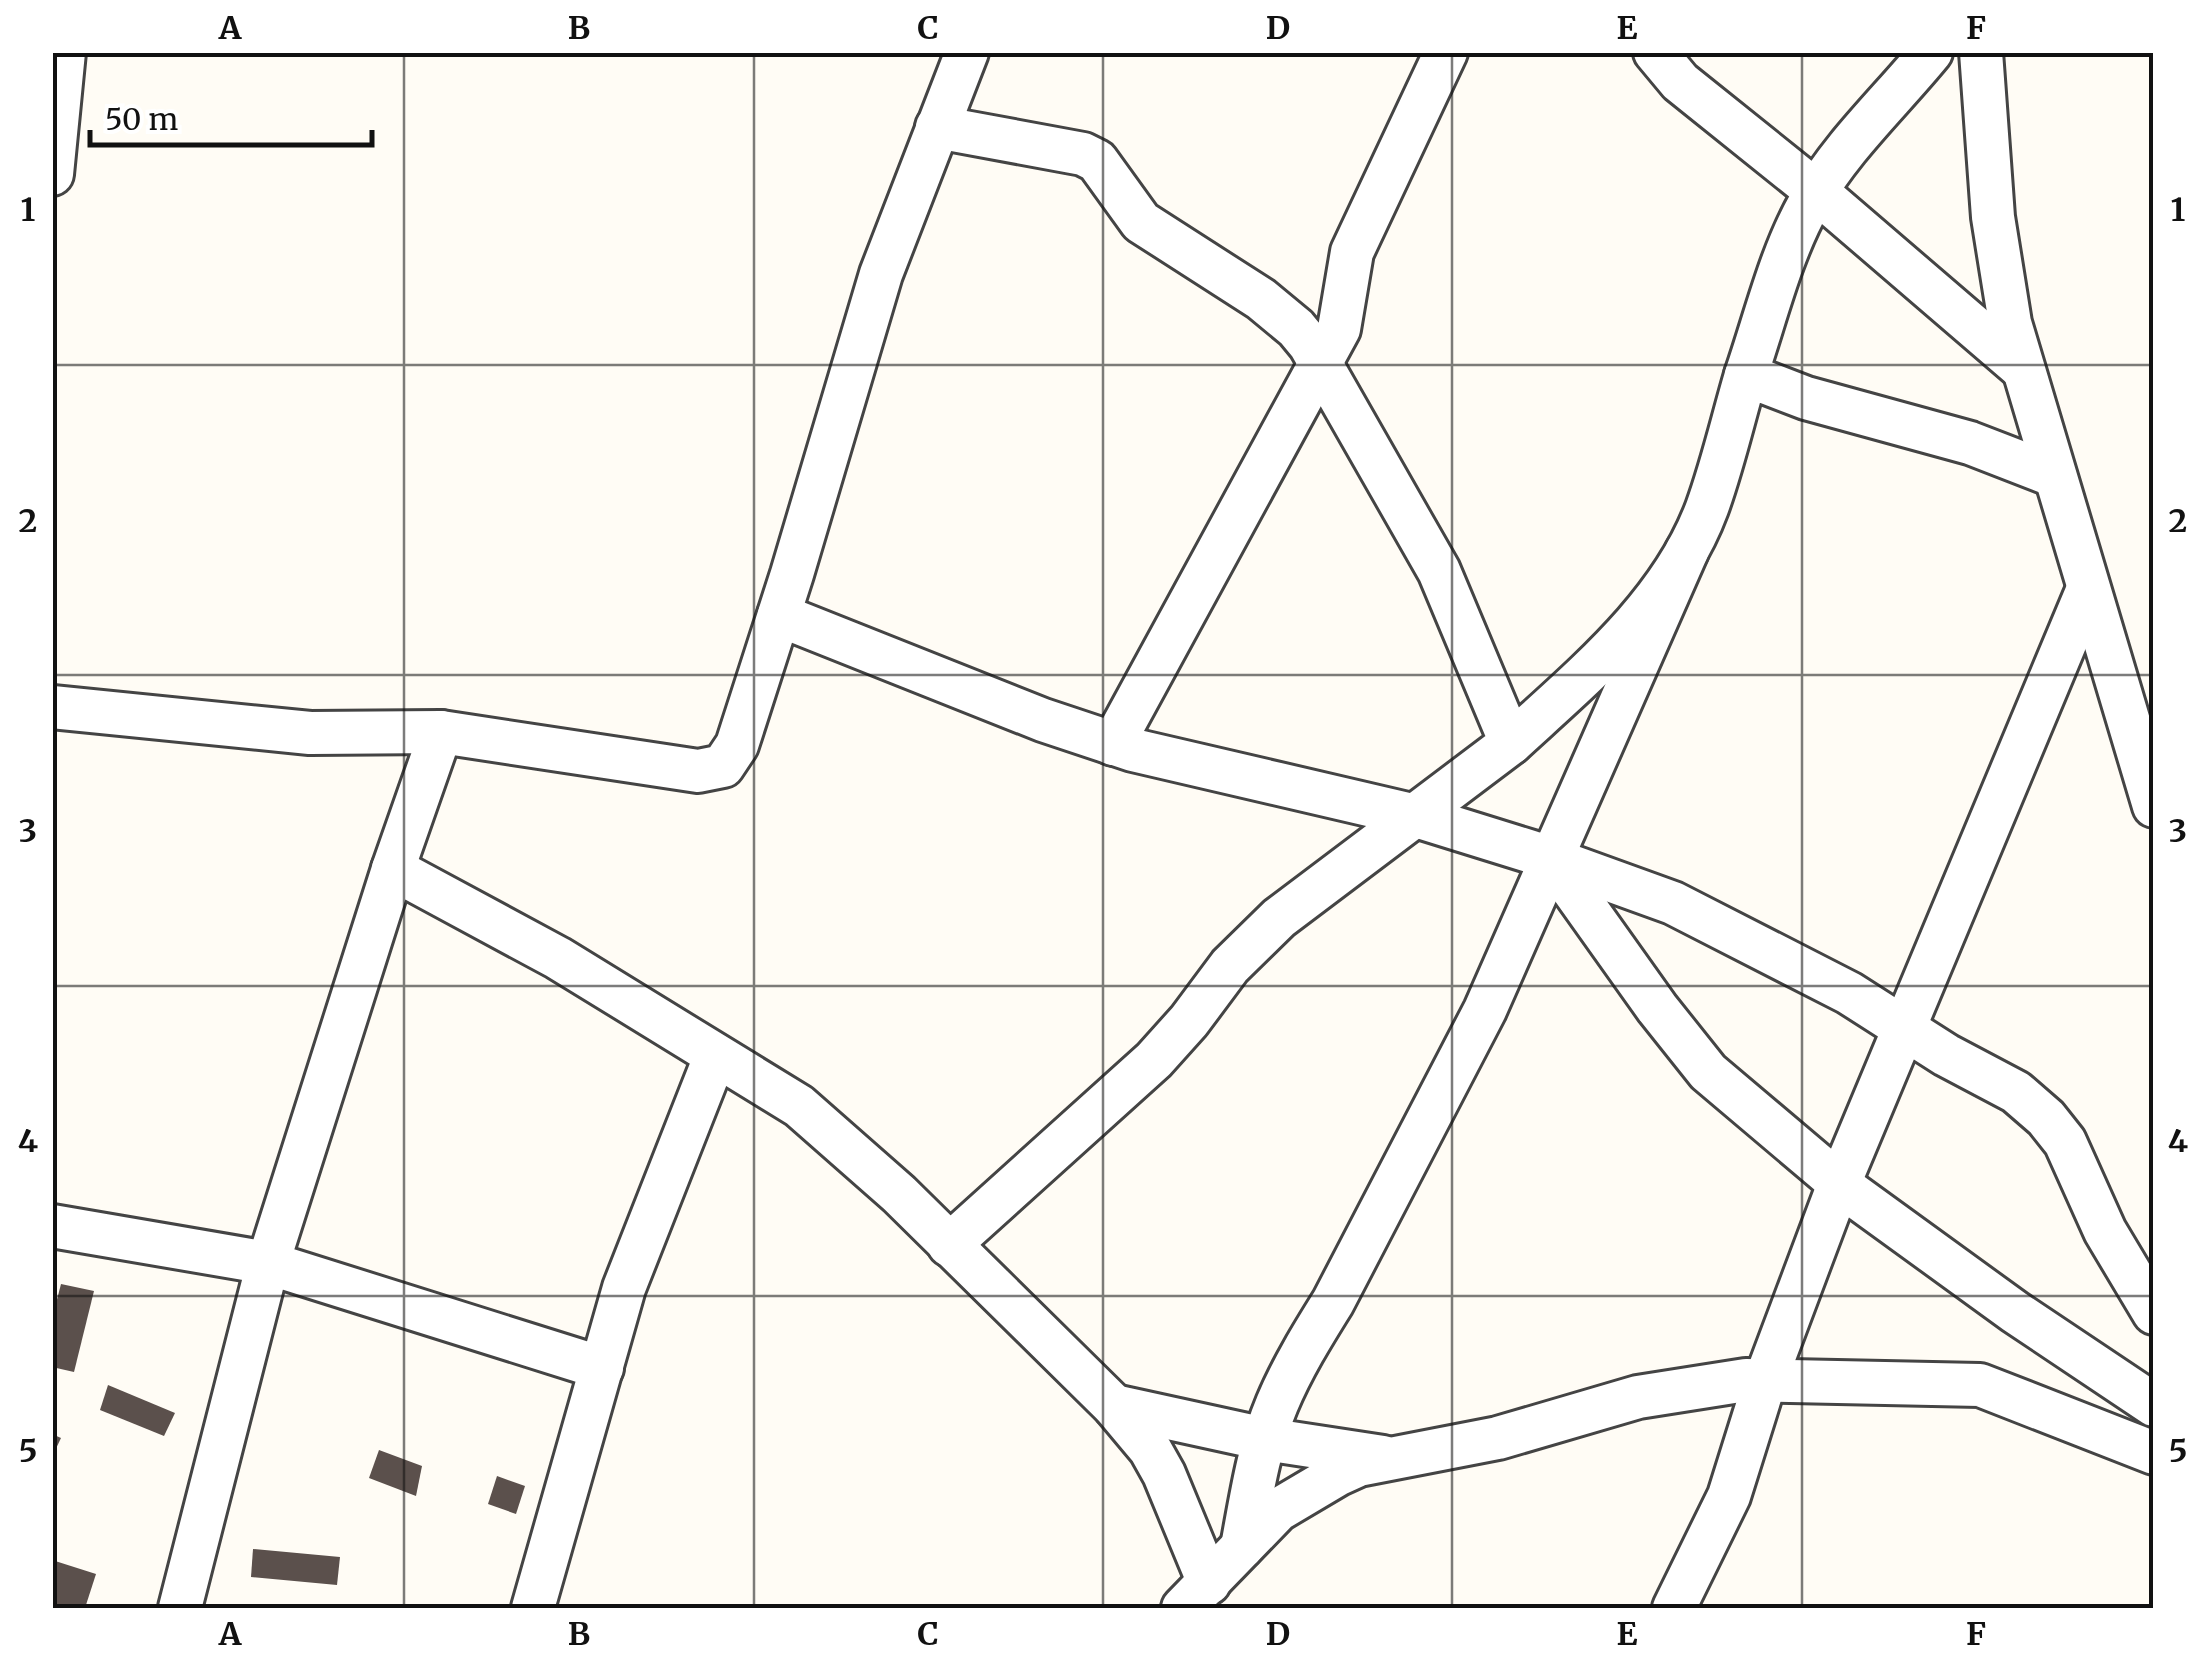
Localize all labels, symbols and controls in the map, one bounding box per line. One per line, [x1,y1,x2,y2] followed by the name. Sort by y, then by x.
[218,8,243,48] text: A
[568,8,590,48] text: B
[917,8,939,48] text: C
[1266,8,1290,48] text: D
[1617,8,1638,48] text: E
[1966,8,1986,48] text: F
[90,85,372,147] scale bar
[105,100,178,138] text: 50 m
[21,190,36,230] text: 1
[2171,190,2186,230] text: 1
[19,501,37,541] text: 2
[2169,501,2187,541] text: 2
[19,811,37,851] text: 3
[2169,811,2187,851] text: 3
[18,1121,38,1161] text: 4
[2168,1121,2188,1161] text: 4
[19,1431,37,1471] text: 5
[2169,1431,2187,1471] text: 5
[218,1614,243,1654] text: A
[568,1614,590,1654] text: B
[917,1614,939,1654] text: C
[1266,1614,1290,1654] text: D
[1617,1614,1638,1654] text: E
[1966,1614,1986,1654] text: F

